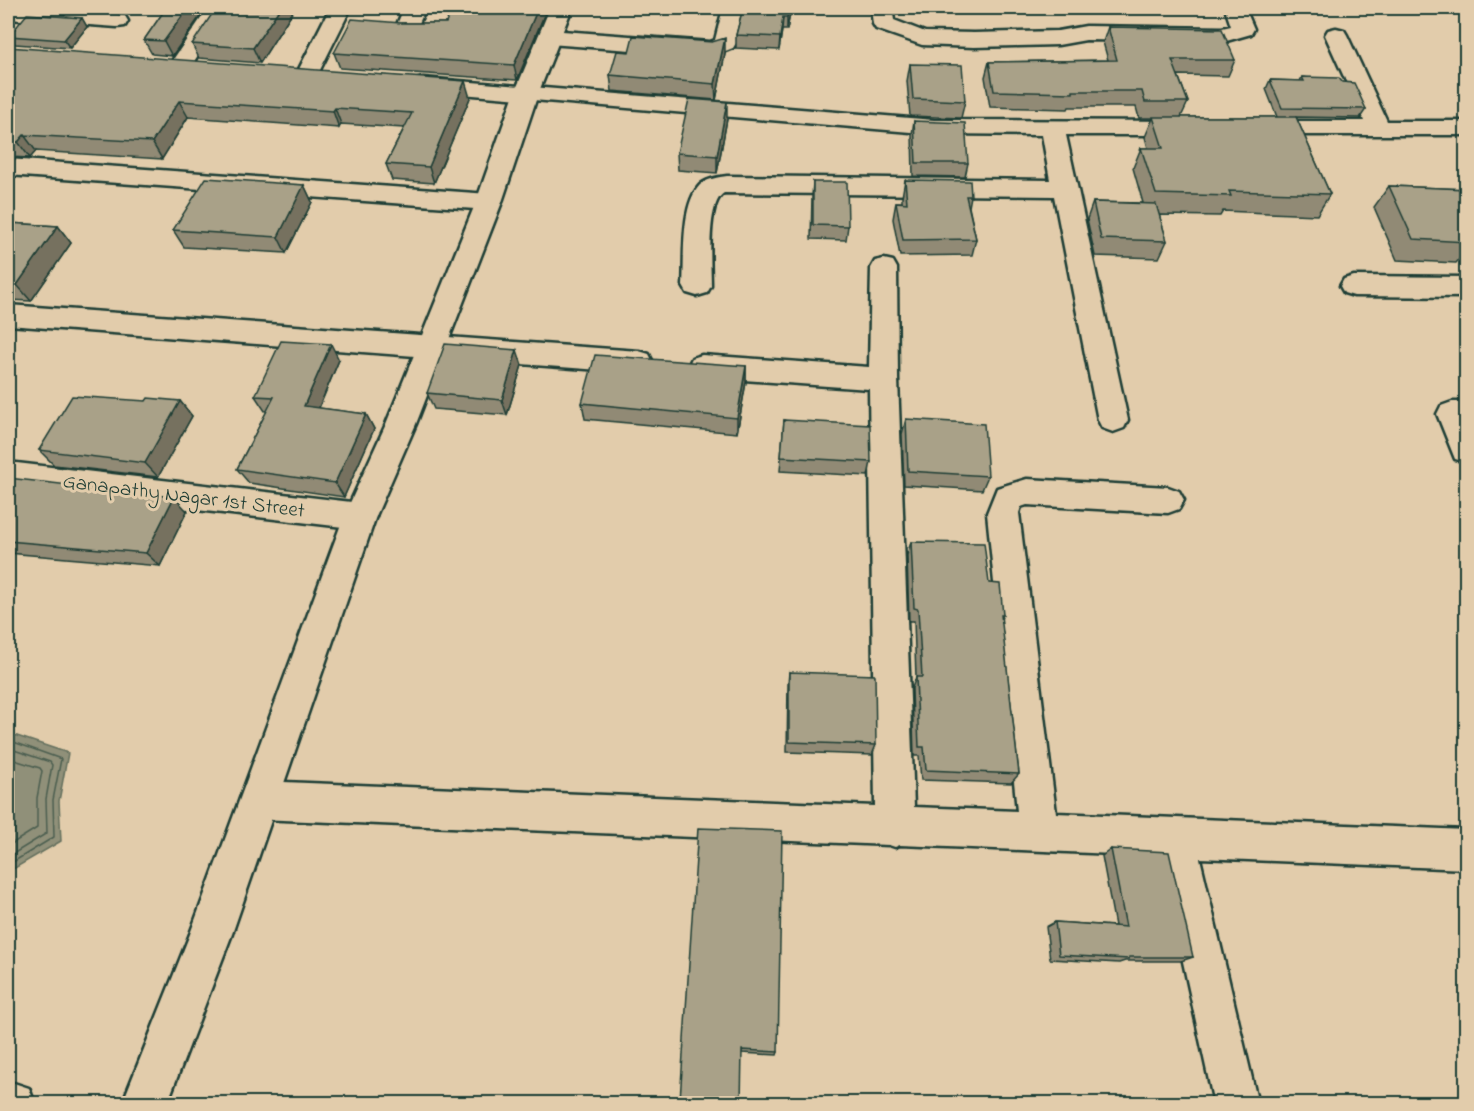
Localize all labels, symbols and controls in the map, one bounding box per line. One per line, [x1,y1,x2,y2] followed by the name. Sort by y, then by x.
[61,467,306,529] street label: Ganapathy Nagar 1st Street

